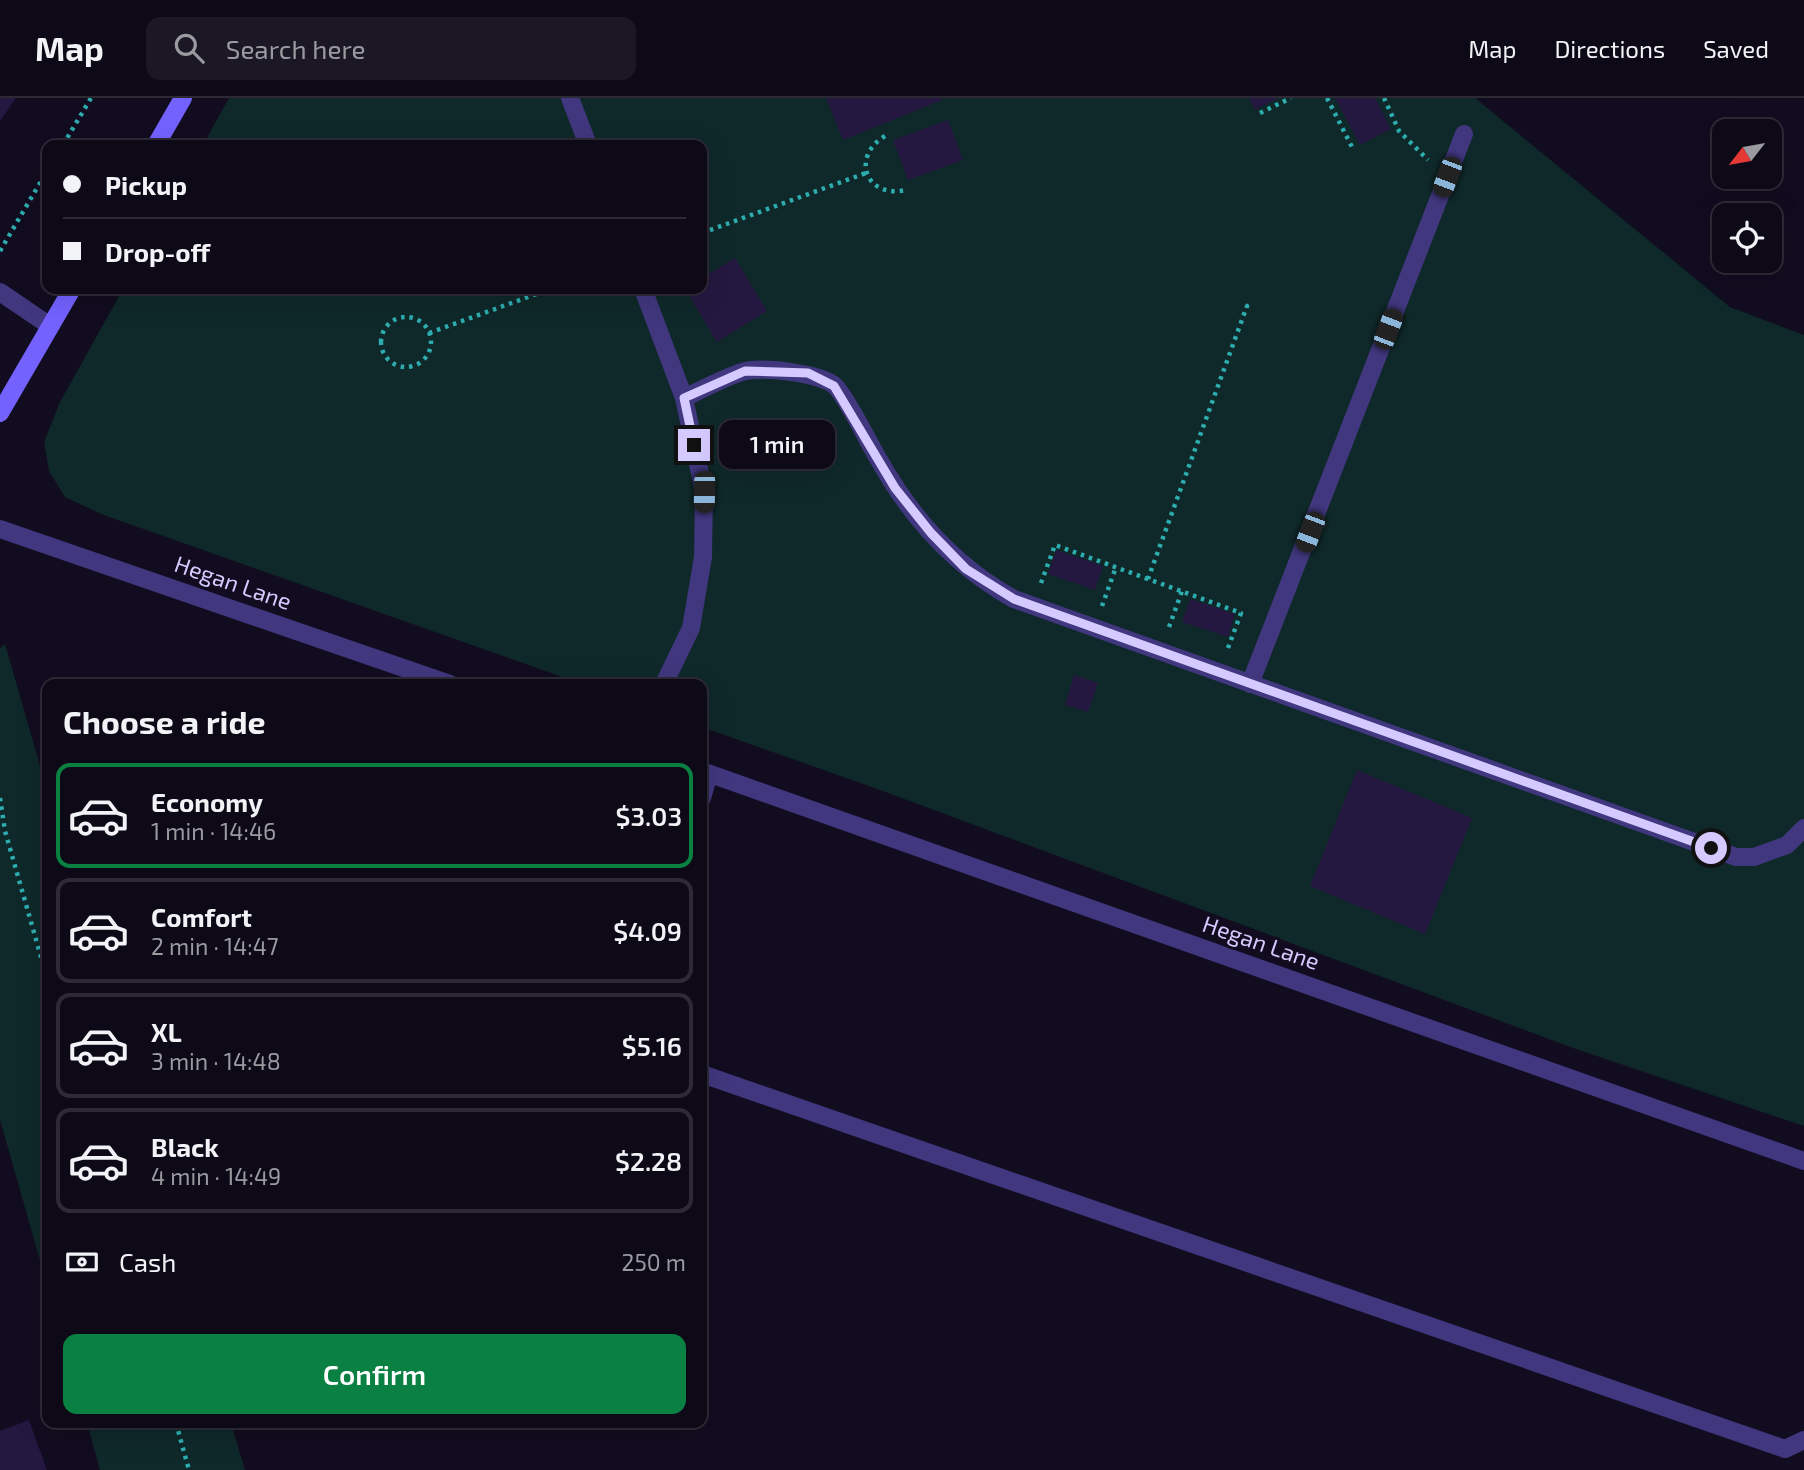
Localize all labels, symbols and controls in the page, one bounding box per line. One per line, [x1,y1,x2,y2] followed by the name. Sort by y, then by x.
[146,17,636,80] search box
[35,28,104,68] text: Map
[170,29,208,67] icon: search
[226,33,365,64] text: Search here
[1468,34,1516,63] text: Map
[1554,34,1665,63] text: Directions
[1703,34,1769,63] text: Saved
[1712,119,1782,189] north arrow
[1712,119,1782,273] map controls
[1430,154,1465,200] car
[105,169,187,200] text: Pickup
[1712,203,1782,273] button: locate
[105,236,210,267] text: Drop-off
[1371,306,1406,352] car
[718,420,834,470] callout: 1 min
[678,429,710,461] route end
[750,430,804,458] text: 1 min
[694,471,715,513] car
[1293,509,1328,555] car
[171,549,295,615] street label: Hegan Lane
[63,702,266,740] text: Choose a ride
[67,784,130,847] icon: car
[151,786,263,817] text: Economy
[616,800,682,831] text: $3.03
[151,817,276,845] text: 1 min · 14:46
[1695,832,1727,864] route start
[67,899,130,962] icon: car
[151,901,252,932] text: Comfort
[1199,909,1323,975] street label: Hegan Lane
[613,915,682,946] text: $4.09
[151,932,279,960] text: 2 min · 14:47
[67,1014,130,1077] icon: car
[151,1016,182,1047] text: XL
[622,1030,682,1061] text: $5.16
[151,1047,281,1075] text: 3 min · 14:48
[67,1129,130,1192] icon: car
[151,1131,219,1162] text: Black
[615,1145,682,1176] text: $2.28
[151,1162,281,1190] text: 4 min · 14:49
[63,1243,101,1281] icon: cash
[119,1246,176,1277] text: Cash
[622,1248,686,1276] text: 250 m
[63,1334,686,1414] button: Confirm

